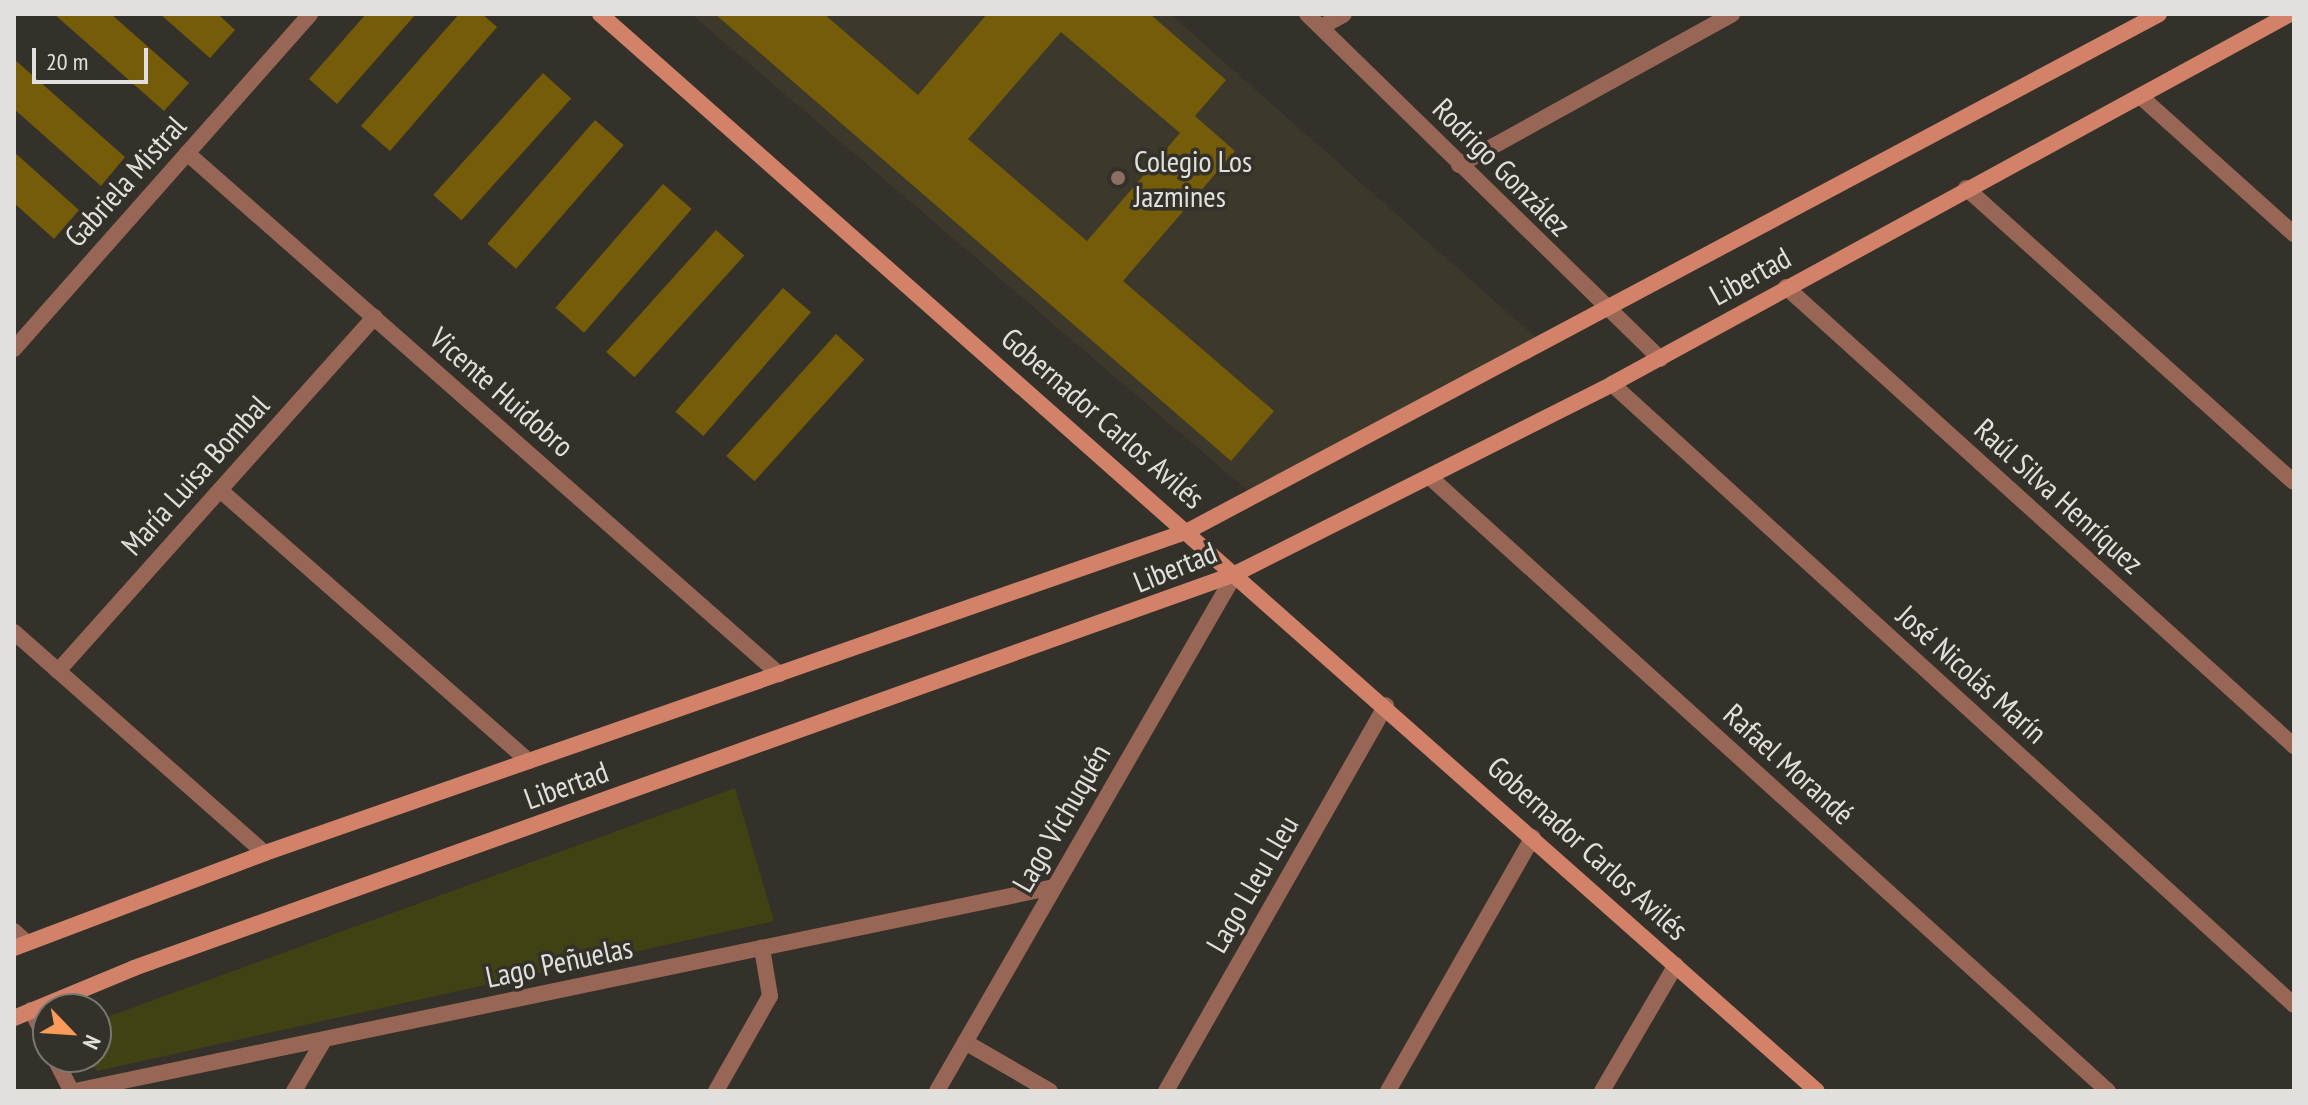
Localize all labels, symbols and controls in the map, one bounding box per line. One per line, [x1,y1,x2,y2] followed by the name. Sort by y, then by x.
[36,32,152,82] scale bar
[46,46,88,77] text: 20 m
[1426,91,1578,243] street label: Rodrigo González
[57,108,193,254] street label: Gabriela Mistral
[1134,143,1252,214] place label: Colegio Los Jazmines
[1109,169,1127,187] marker: Colegio Los Jazmines
[1703,239,1797,313] street label: Libertad
[423,320,581,464] street label: Vicente Huidobro
[994,320,1212,516] street label: Gobernador Carlos Avilés
[114,388,276,562] street label: María Luisa Bombal
[1967,411,2151,581] street label: Raúl Silva Henríquez
[1128,534,1222,600] street label: Libertad
[1890,597,2054,751] street label: José Nicolás Marín
[1717,696,1861,832] street label: Rafael Morandé
[1004,737,1118,899] street label: Lago Vichuquén
[1480,748,1696,948] street label: Gobernador Carlos Avilés
[519,753,613,817] street label: Libertad
[1198,809,1306,959] street label: Lago Lleu Lleu
[482,929,636,995] street label: Lago Peñuelas
[32,993,112,1073] north arrow
[77,1031,107,1054] text: N

